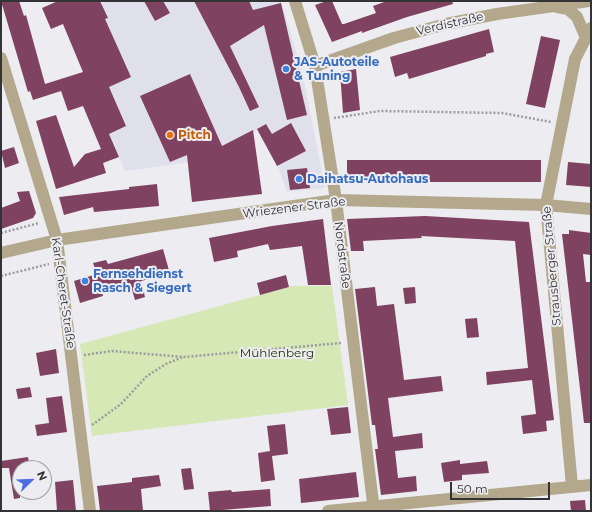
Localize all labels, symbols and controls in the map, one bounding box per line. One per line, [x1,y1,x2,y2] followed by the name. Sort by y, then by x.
[415,9,485,39] street label: Verdistraße
[294,55,379,83] place label: JAS-Autoteile & Tuning
[281,64,291,74] marker: JAS-Autoteile & Tuning
[178,128,211,142] place label: Pitch
[165,130,175,140] marker: Pitch
[307,172,428,186] place label: Daihatsu-Autohaus
[294,174,304,184] marker: Daihatsu-Autohaus
[242,195,346,221] street label: Wriezener Straße
[540,206,564,326] street label: Strausberger Straße
[331,221,353,289] street label: Nordstraße
[48,237,78,349] street label: Karl-Cheret-Straße
[93,267,192,295] place label: Fernsehdienst Rasch & Siegert
[80,276,90,286] marker: Fernsehdienst Rasch & Siegert
[240,346,314,360] park label: Mühlenberg
[12,460,52,500] north arrow
[34,469,50,483] text: N
[452,474,552,500] scale bar
[457,481,488,496] text: 50 m

